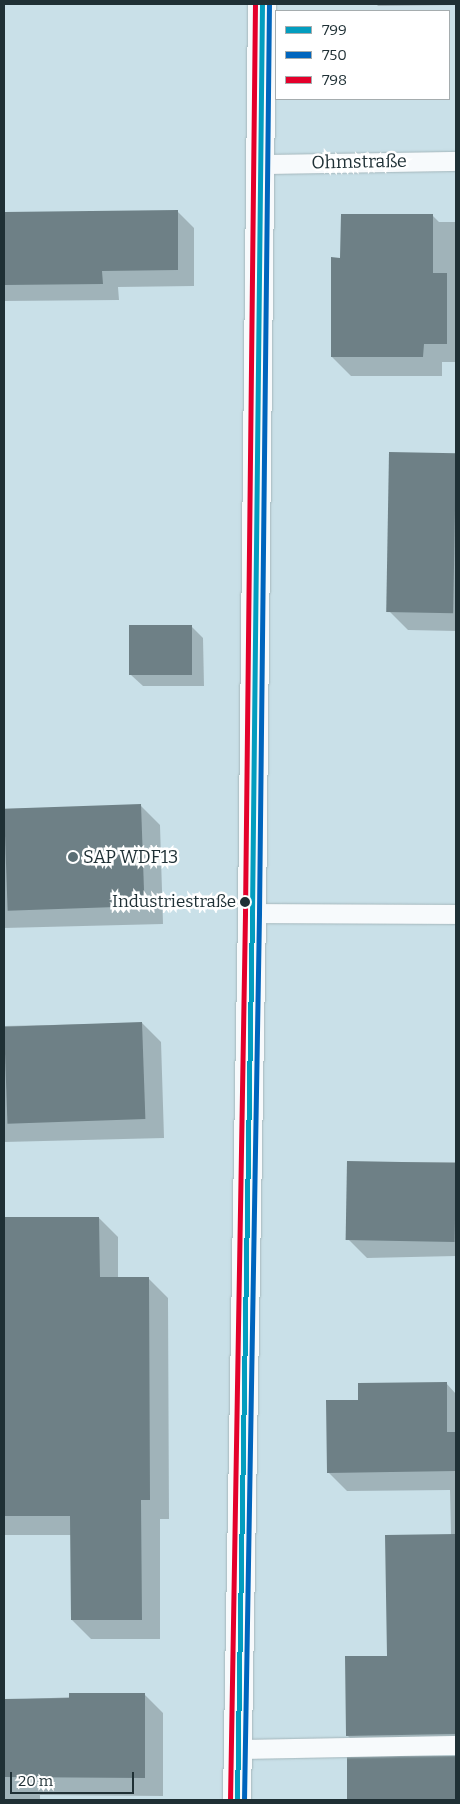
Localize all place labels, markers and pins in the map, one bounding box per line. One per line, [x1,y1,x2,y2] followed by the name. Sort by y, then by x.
[83,846,178,868] place label: SAP WDF13
[67,851,79,863] marker: SAP WDF13
[112,892,236,912] place label: Industriestraße
[240,897,250,907] marker: Industriestraße

